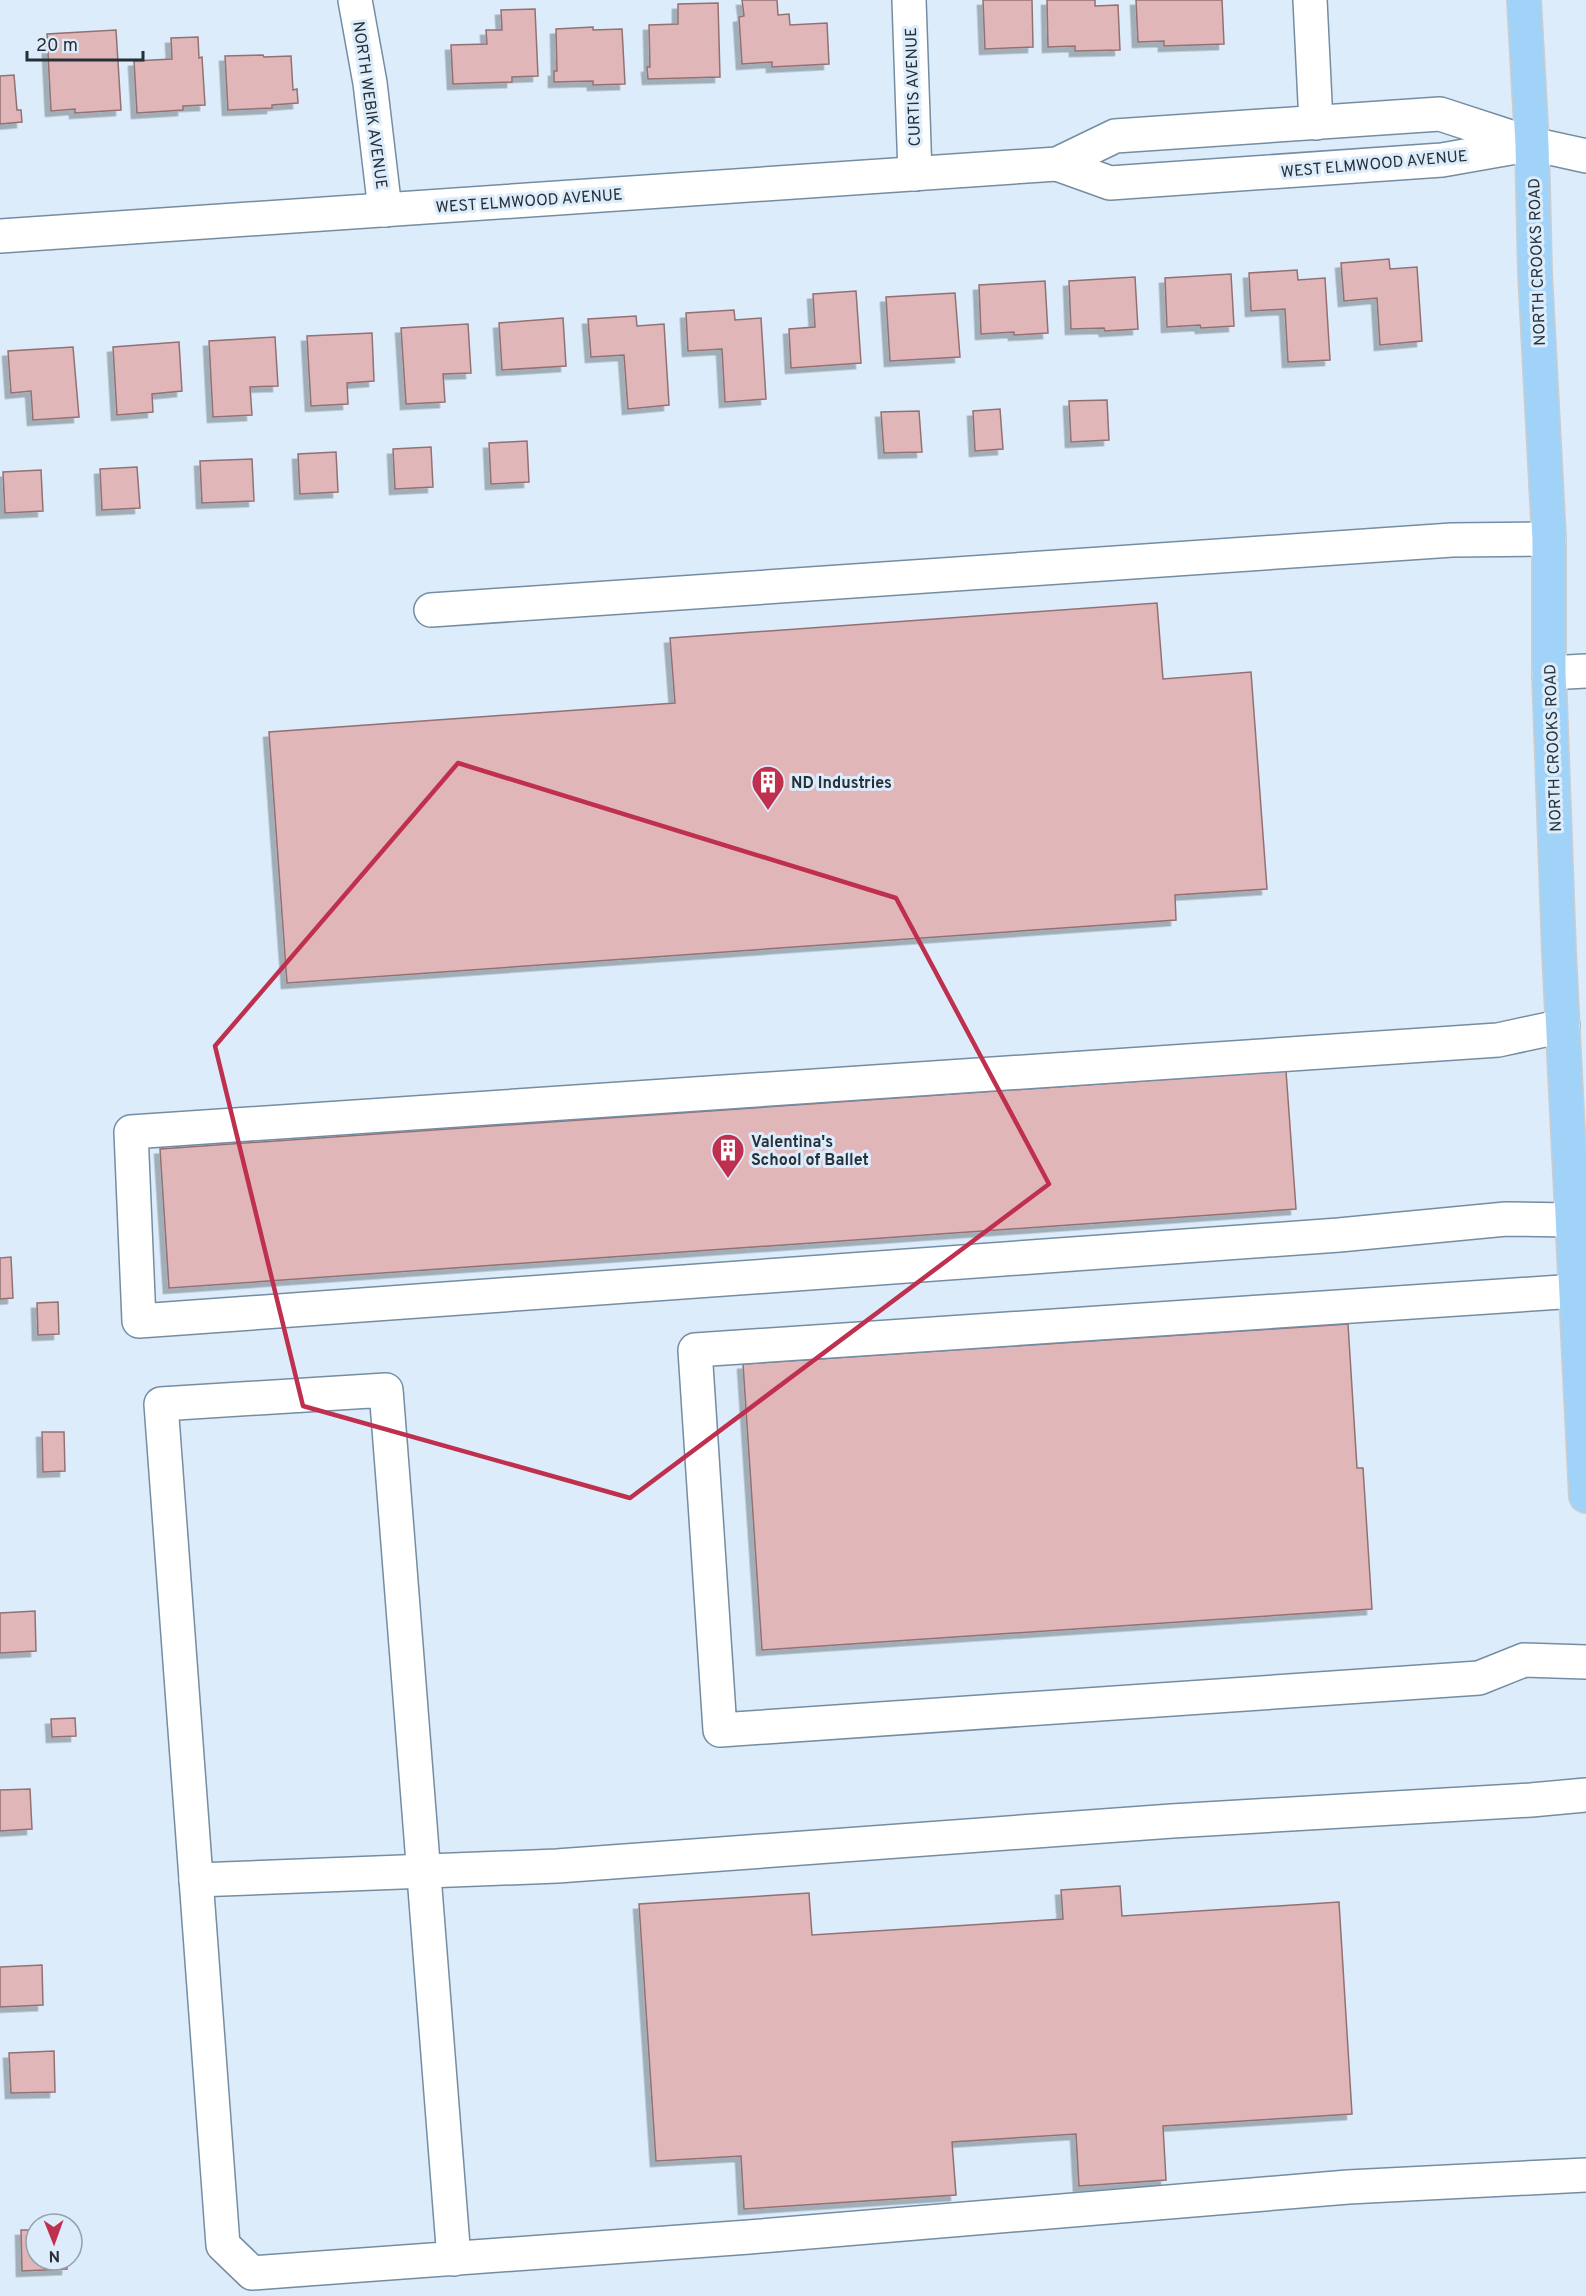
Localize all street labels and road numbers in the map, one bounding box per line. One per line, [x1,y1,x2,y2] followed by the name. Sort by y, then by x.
[347,20,391,191] street label: NORTH WEBIK AVENUE
[902,27,926,147] street label: CURTIS AVENUE
[1280,147,1468,183] street label: WEST ELMWOOD AVENUE
[1525,178,1551,346] street label: NORTH CROOKS ROAD
[435,185,623,219] street label: WEST ELMWOOD AVENUE
[1541,664,1567,832] street label: NORTH CROOKS ROAD

